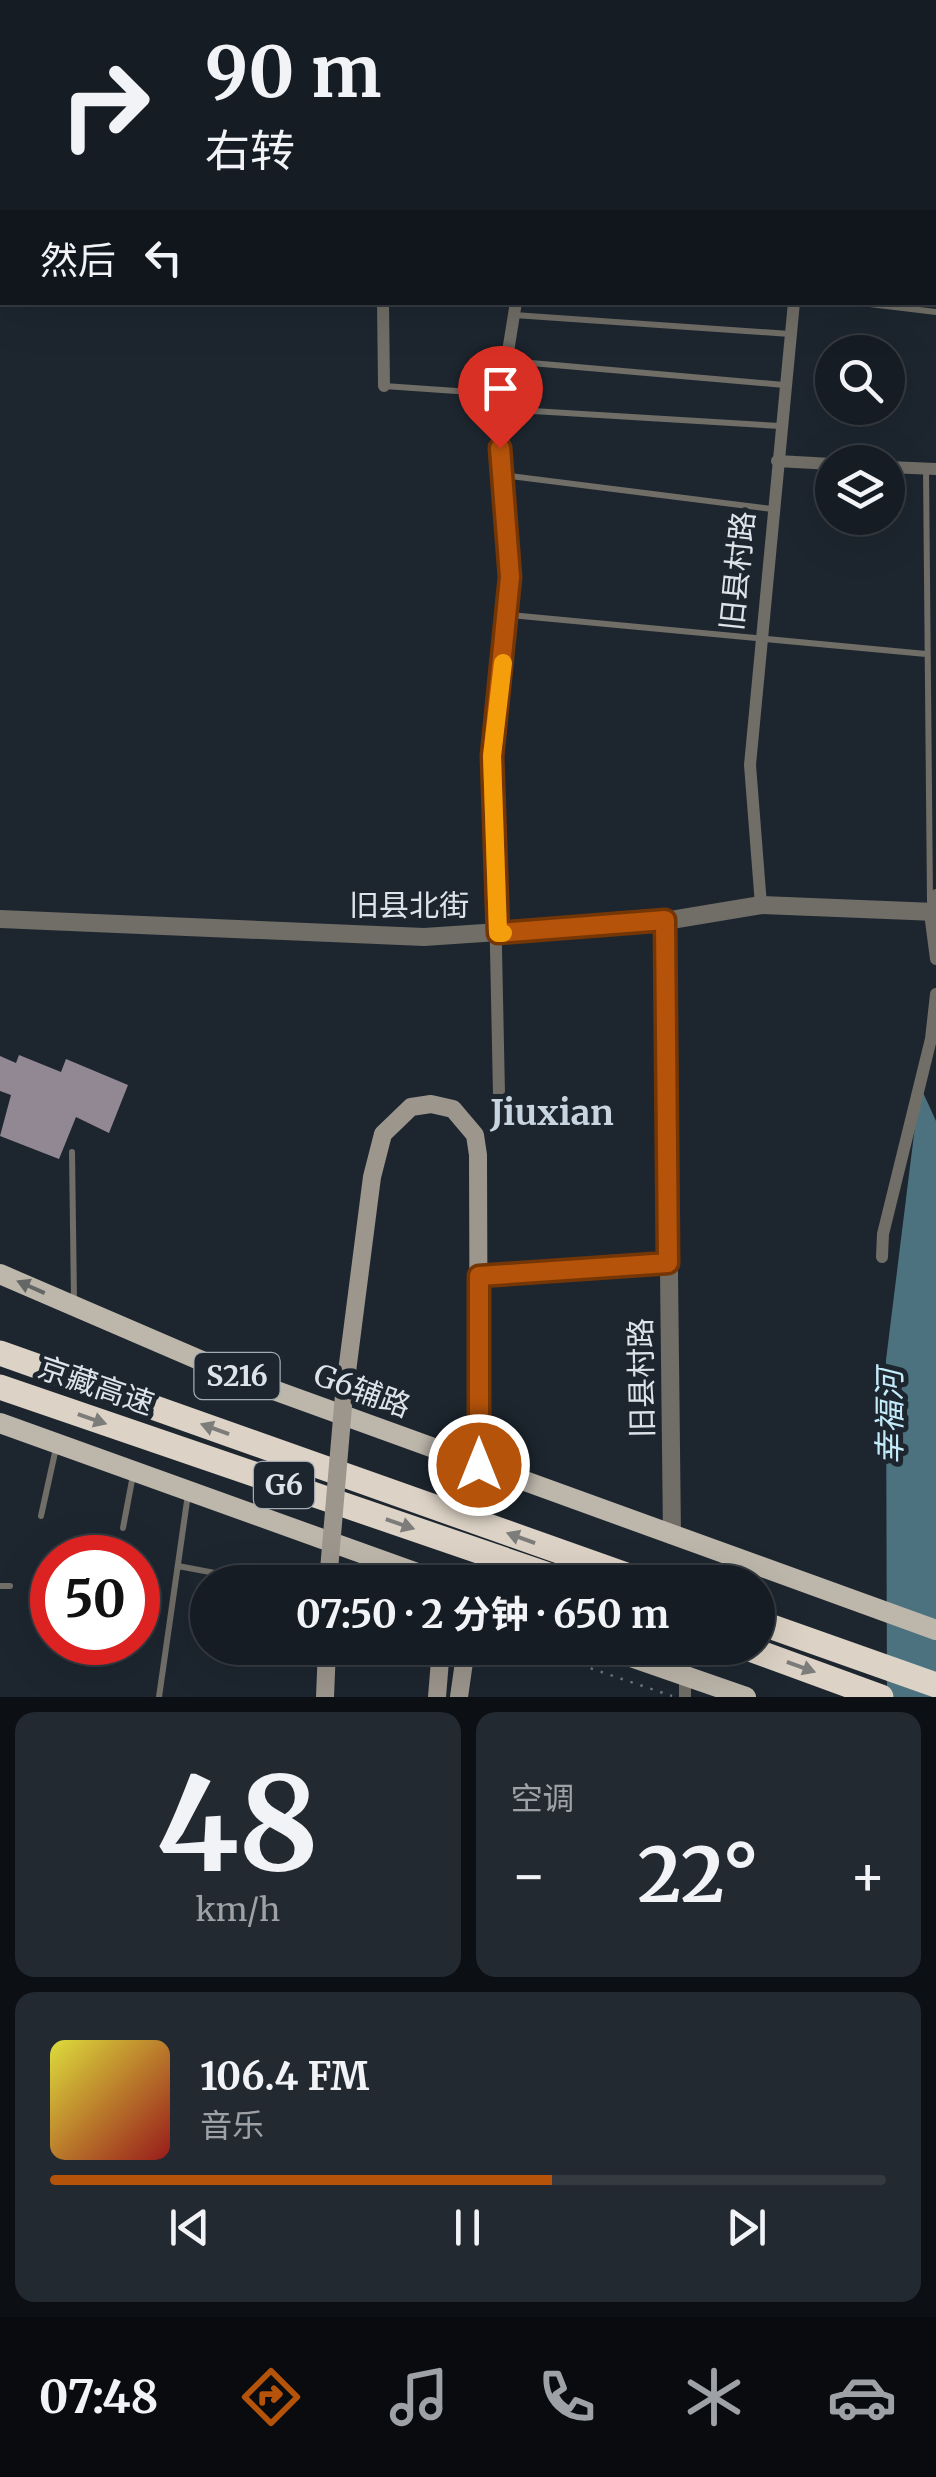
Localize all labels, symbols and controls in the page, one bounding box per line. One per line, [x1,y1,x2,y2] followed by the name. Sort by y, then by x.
[205,28,382,116] text: 90 m
[40,40,170,170] icon: right
[205,123,295,179] text: 右转
[136,230,191,285] icon: left
[40,237,116,284] text: 然后
[815,335,905,535] map controls
[815,335,905,425] button: search
[458,346,543,449] pin
[473,361,528,416] icon: arrive
[815,445,905,535] button: layers
[712,509,762,633] street label: 旧县村路
[349,886,469,924] street label: 旧县北街
[489,1091,614,1135] district label: Jiuxian
[16,1279,46,1295] one-way arrow
[621,1318,661,1438] street label: 旧县村路
[33,1348,159,1423] street label: 京藏高速
[194,1353,280,1399] road number: S216
[309,1355,416,1425] street label: G6辅路
[870,1363,910,1465] water label: 幸福河
[78,1412,108,1427] one-way arrow
[427,1413,531,1517] position arrow
[199,1421,229,1436] one-way arrow
[254,1462,314,1508] road number: G6
[385,1518,415,1533] one-way arrow
[505,1530,535,1545] one-way arrow
[30,1535,160,1665] speed limit sign: 50
[296,1591,669,1638] text: 07:50 · 2 分钟 · 650 m
[786,1660,816,1676] one-way arrow
[156,1743,319,1906] text: 48
[511,1779,575,1819] text: 空调
[637,1828,759,1922] text: 22°
[511,1841,547,1910] text: −
[849,1841,886,1910] text: +
[195,1890,280,1930] text: km/h
[200,2053,369,2100] text: 106.4 FM
[200,2106,264,2146] text: 音乐
[162,2200,217,2255] icon: previous
[440,2200,495,2255] icon: pause
[719,2200,774,2255] icon: next
[236,2362,306,2432] icon: directions
[384,2362,454,2432] icon: music
[532,2362,602,2432] icon: phone
[679,2362,749,2432] icon: climate
[827,2362,897,2432] icon: car
[39,2369,158,2425] text: 07:48

